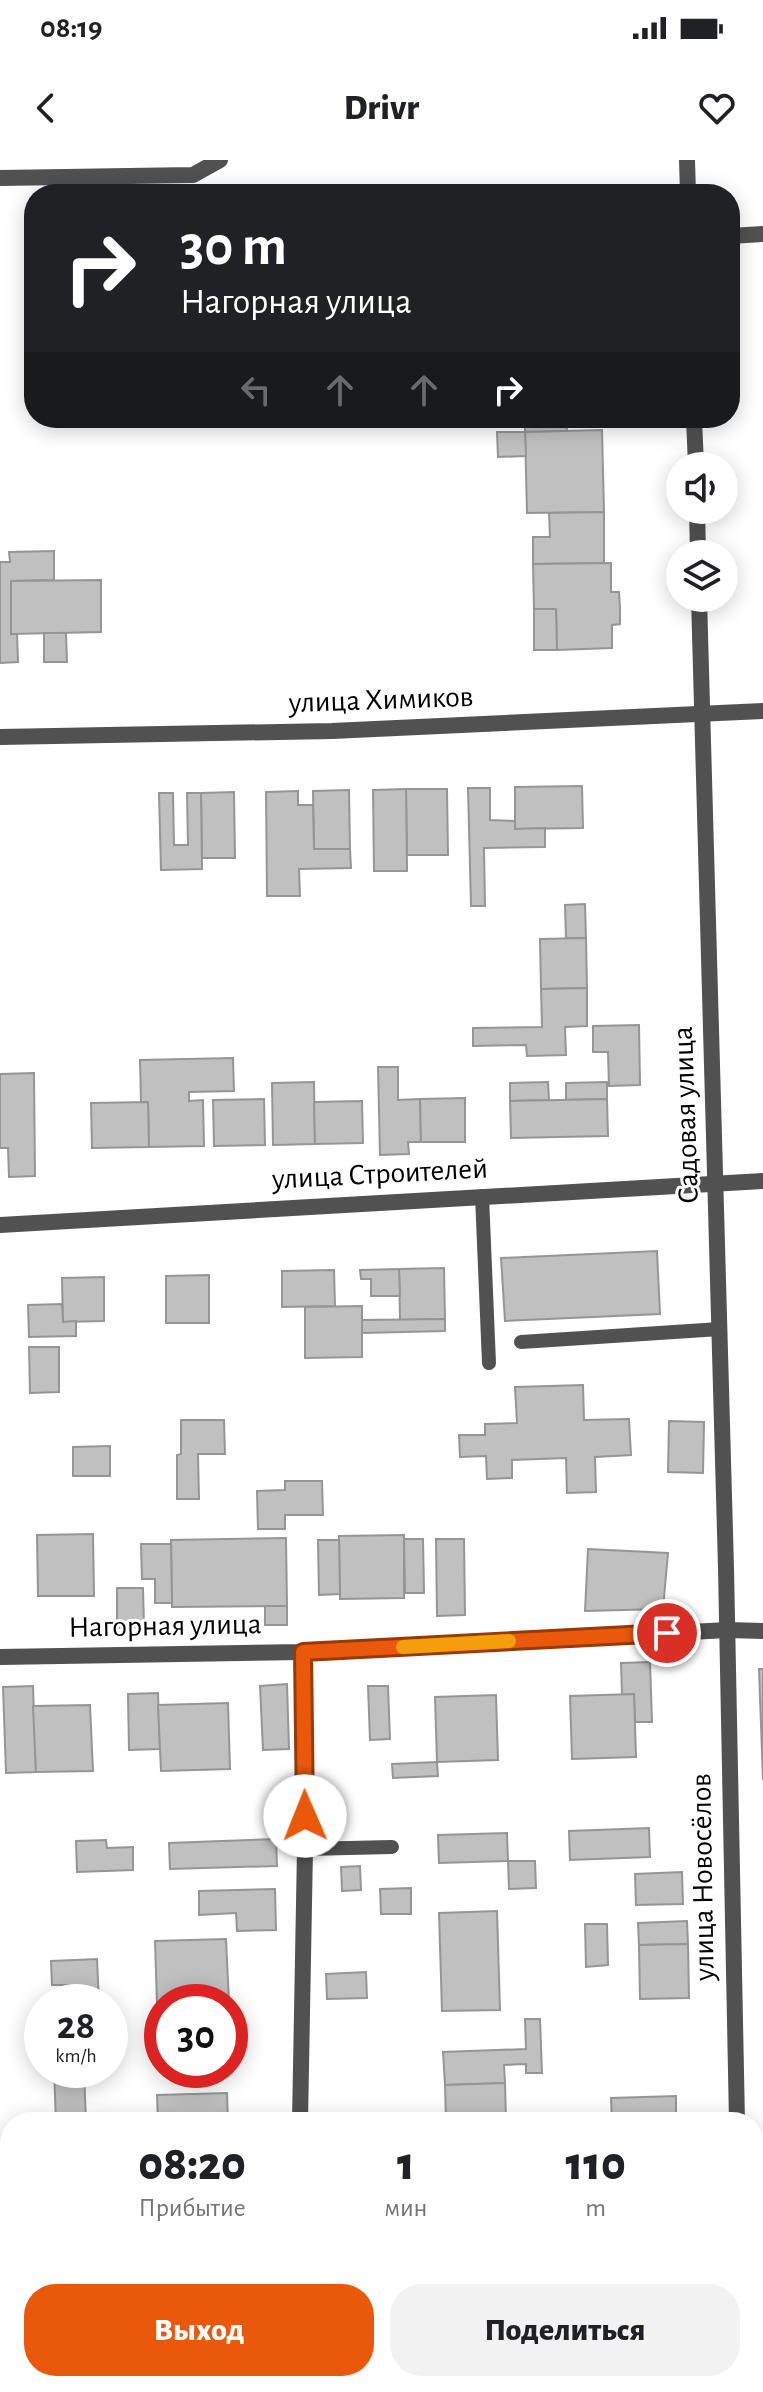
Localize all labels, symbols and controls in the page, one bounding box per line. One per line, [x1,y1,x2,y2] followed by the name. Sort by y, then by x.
[40,13,103,43] text: 08:19
[24,86,68,130] icon: back
[695,86,739,130] icon: heart
[344,90,419,126] text: Drivr
[48,216,152,320] icon: right
[180,219,287,275] text: 30 m
[180,284,412,320] text: Нагорная улица
[234,368,278,412] icon: left
[318,368,362,412] icon: ahead
[402,368,446,412] icon: ahead
[486,368,530,412] icon: right
[666,452,738,612] map controls
[666,452,738,524] button: sound
[666,540,738,612] button: layers
[287,682,474,718] street label: улица Химиков
[668,1026,704,1204] street label: Садовая улица
[270,1153,489,1195] street label: улица Строителей
[633,1599,701,1667] pin
[68,1609,262,1643] street label: Нагорная улица
[645,1611,689,1655] icon: arrive
[686,1773,720,1982] street label: улица Новосёлов
[263,1774,347,1858] position arrow
[144,1984,248,2088] speed limit sign: 30
[57,2006,95,2046] text: 28
[55,2046,97,2066] text: km/h
[138,2141,246,2189] text: 08:20
[397,2141,415,2189] text: 1
[566,2141,626,2189] text: 110
[139,2195,246,2221] text: Прибытие
[384,2195,427,2221] text: мин
[585,2195,606,2221] text: m
[24,2284,374,2376] button: Выход
[390,2284,740,2376] button: Поделиться

